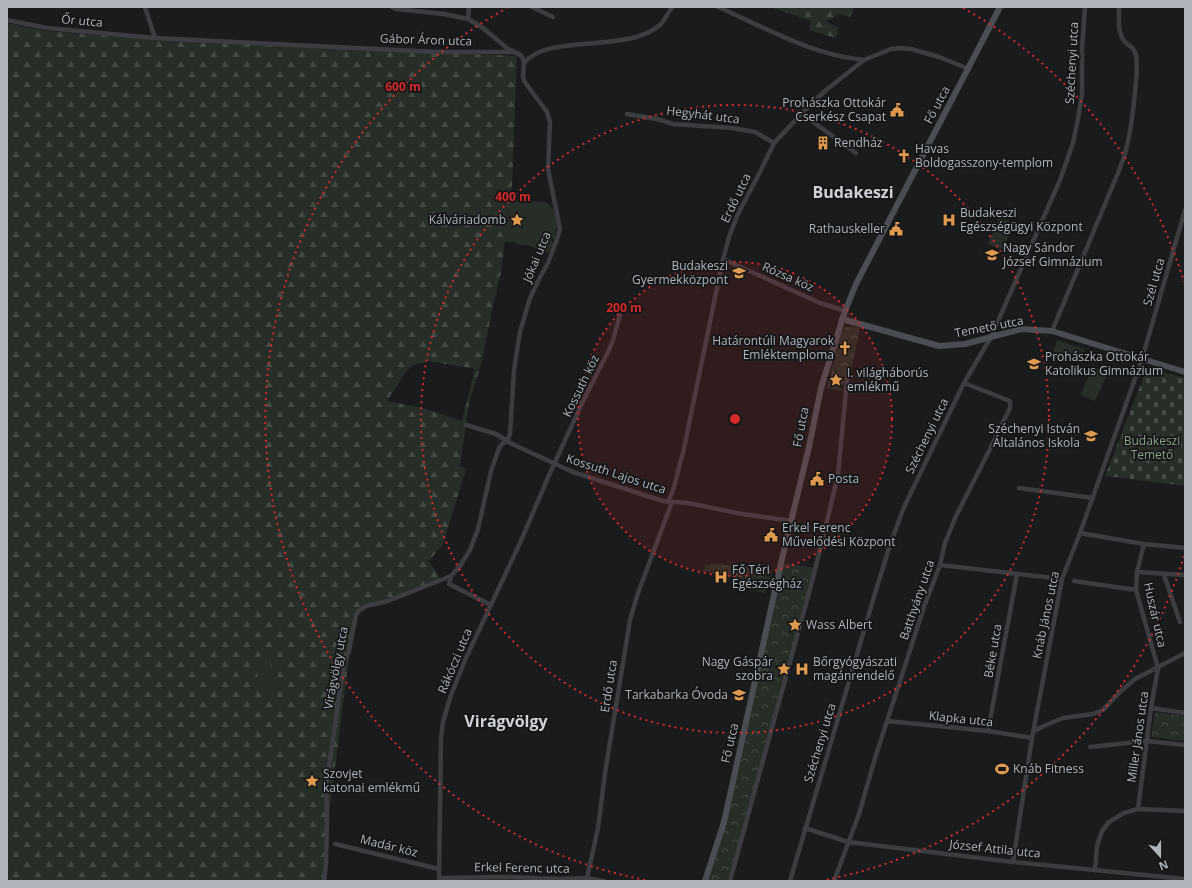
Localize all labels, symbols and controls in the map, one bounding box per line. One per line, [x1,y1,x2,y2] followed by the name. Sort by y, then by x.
[61,10,103,31] street label: Őr utca
[1061,21,1082,105] street label: Széchenyi utca
[380,29,472,50] street label: Gábor Áron utca
[385,78,421,95] text: 600 m
[920,83,954,127] street label: Fő utca
[782,94,886,125] place label: Prohászka Ottokár Cserkész Csapat
[666,102,741,127] street label: Hegyhát utca
[889,102,905,118] public building icon: Prohászka Ottokár Cserkész Csapat
[834,134,883,151] place label: Rendház
[815,135,831,151] building icon: Rendház
[915,140,1053,171] place label: Havas Boldogasszony-templom
[896,148,912,164] church icon: Havas Boldogasszony-templom
[716,170,755,225] street label: Erdő utca
[812,181,894,203] district label: Budakeszi
[495,188,531,205] text: 400 m
[960,204,1083,235] place label: Budakeszi Egészségügyi Központ
[429,211,506,228] place label: Kálváriadomb
[509,212,525,228] place icon: Kálváriadomb
[941,212,957,228] hospital icon: Budakeszi Egészségügyi Központ
[809,220,885,237] place label: Rathauskeller
[888,221,904,237] public building icon: Rathauskeller
[518,229,555,286] street label: Jókai utca
[1002,239,1103,270] place label: Nagy Sándor József Gimnázium
[984,247,1000,263] school or university icon: Nagy Sándor József Gimnázium
[1139,256,1168,308] street label: Szél utca
[632,257,728,288] place label: Budakeszi Gyermekközpont
[760,258,817,296] street label: Rózsa köz
[731,265,747,281] school or university icon: Budakeszi Gyermekközpont
[606,299,642,316] text: 200 m
[953,311,1025,342] street label: Temető utca
[712,332,835,363] place label: Határontúli Magyarok Emléktemploma
[837,340,853,356] church icon: Határontúli Magyarok Emléktemploma
[1045,348,1163,379] place label: Prohászka Ottokár Katolikus Gimnázium
[558,351,603,420] street label: Kossuth köz
[1026,356,1042,372] school or university icon: Prohászka Ottokár Katolikus Gimnázium
[847,364,929,395] place label: I. világháborús emlékmű
[828,372,844,388] place icon: I. világháborús emlékmű
[901,395,952,477] street label: Széchenyi utca
[788,405,813,448] street label: Fő utca
[728,412,742,426] centre of rings
[988,420,1080,451] place label: Széchenyi István Általános Iskola
[1083,428,1099,444] school or university icon: Széchenyi István Általános Iskola
[1124,432,1180,463] park label: Budakeszi Temető
[564,449,668,498] street label: Kossuth Lajos utca
[828,470,859,487] place label: Posta
[809,471,825,487] public building icon: Posta
[782,519,895,550] place label: Erkel Ferenc Művelődési Központ
[763,527,779,543] public building icon: Erkel Ferenc Művelődési Központ
[895,558,938,642] street label: Batthyány utca
[732,561,802,592] place label: Fő Téri Egészségház
[713,569,729,585] hospital icon: Fő Téri Egészségház
[1028,570,1063,660] street label: Knáb János utca
[1140,581,1171,649] street label: Huszár utca
[806,616,872,633] place label: Wass Albert
[787,617,803,633] place icon: Wass Albert
[979,623,1006,679] street label: Béke utca
[319,625,352,711] street label: Virágvölgy utca
[433,626,476,696] street label: Rákóczi utca
[702,653,773,684] place label: Nagy Gáspár szobra
[813,653,897,684] place label: Bőrgyógyászati magánrendelő
[596,658,621,714] street label: Erdő utca
[776,661,792,677] place icon: Nagy Gáspár szobra
[794,661,810,677] hospital icon: Bőrgyógyászati magánrendelő
[625,686,728,703] place label: Tarkabarka Óvoda
[731,687,747,703] school or university icon: Tarkabarka Óvoda
[1123,690,1152,784] street label: Miller János utca
[799,701,840,785] street label: Széchenyi utca
[928,707,994,730] street label: Klapka utca
[464,710,549,732] district label: Virágvölgy
[717,721,742,765] street label: Fő utca
[1013,760,1084,777] place label: Knáb Fitness
[994,761,1010,777] sports icon: Knáb Fitness
[323,765,420,796] place label: Szovjet katonai emlékmű
[304,773,320,789] place icon: Szovjet katonai emlékmű
[359,830,420,861] street label: Madár köz
[948,835,1042,862] street label: József Attila utca
[1140,836,1180,876] north arrow
[1157,857,1171,874] text: N
[474,858,570,877] street label: Erkel Ferenc utca

